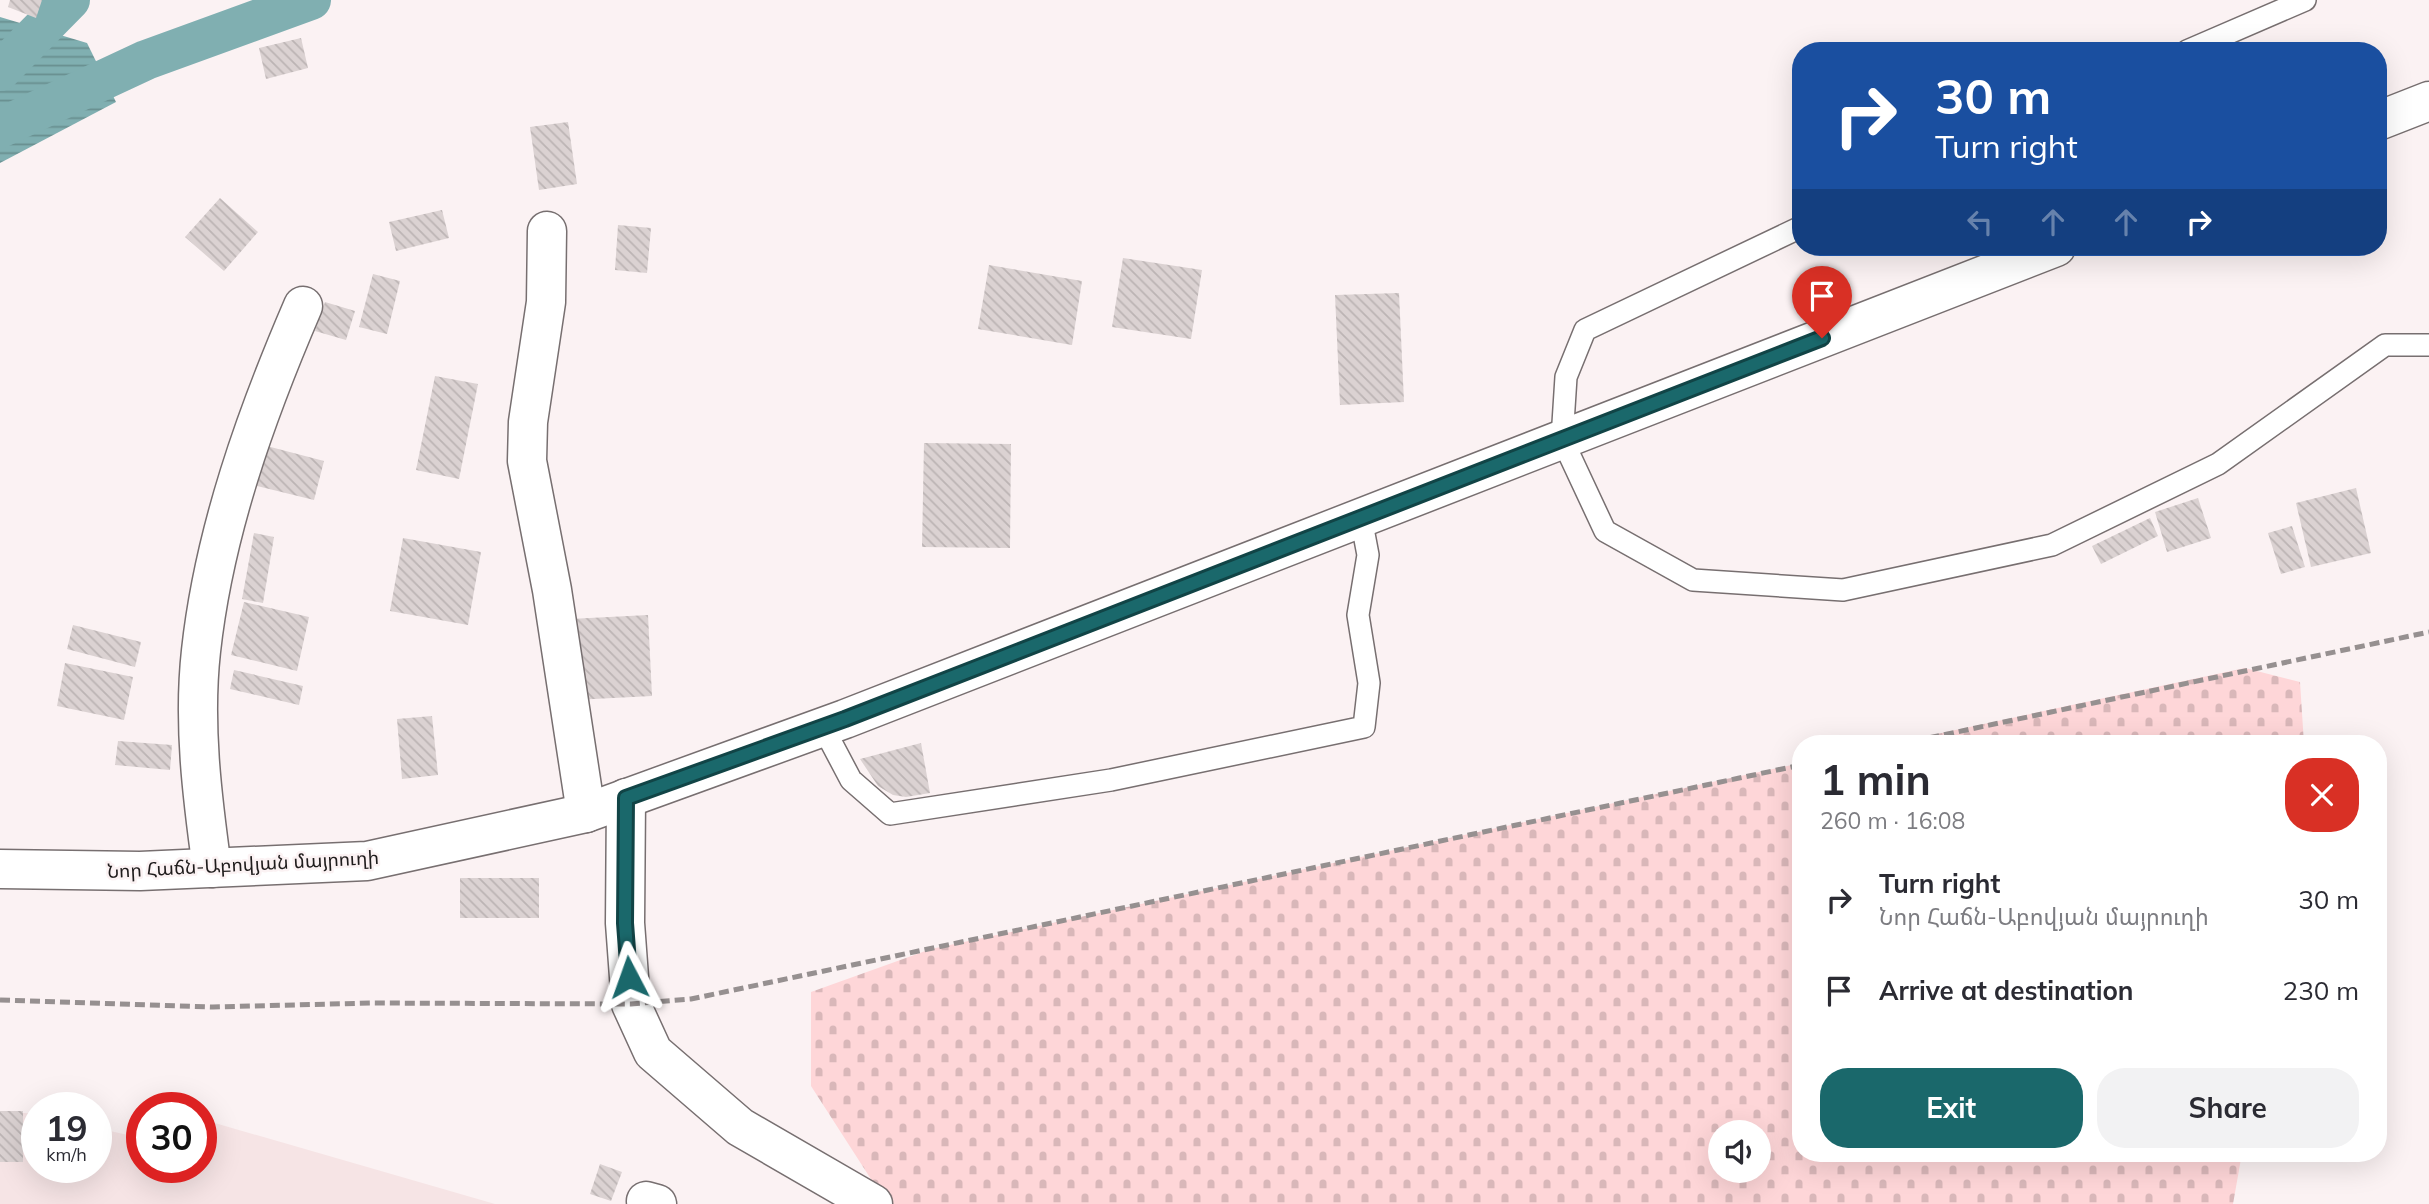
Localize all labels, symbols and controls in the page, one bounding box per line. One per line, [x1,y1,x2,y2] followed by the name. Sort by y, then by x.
[1935,65,2051,126] text: 30 m
[1820,70,1911,161] icon: right
[1935,126,2078,166] text: Turn right
[1961,203,1999,241] icon: left
[2034,203,2072,241] icon: ahead
[2107,203,2145,241] icon: ahead
[2180,203,2218,241] icon: right
[1792,266,1852,338] pin
[1803,277,1841,315] icon: arrive
[1820,753,1931,806] text: 1 min
[2285,758,2359,832] button: close
[1820,806,1965,835] text: 260 m · 16:08
[106,845,380,883] street label: Նոր Հաճն-Աբովյան մայրուղի
[1879,867,2000,900] text: Turn right
[1820,881,1858,919] icon: right
[2298,883,2359,916] text: 30 m
[1879,902,2209,931] text: Նոր Հաճն-Աբովյան մայրուղի
[592,940,666,1014] position arrow
[1820,972,1858,1010] icon: arrive
[1879,974,2134,1007] text: Arrive at destination
[2283,974,2359,1007] text: 230 m
[1820,1068,2083,1148] button: Exit
[2097,1068,2359,1148] button: Share
[126,1092,217,1183] speed limit sign: 30
[45,1106,88,1150] text: 19
[1708,1120,1771,1183] map controls
[1708,1120,1771,1183] button: sound
[46,1143,87,1166] text: km/h

